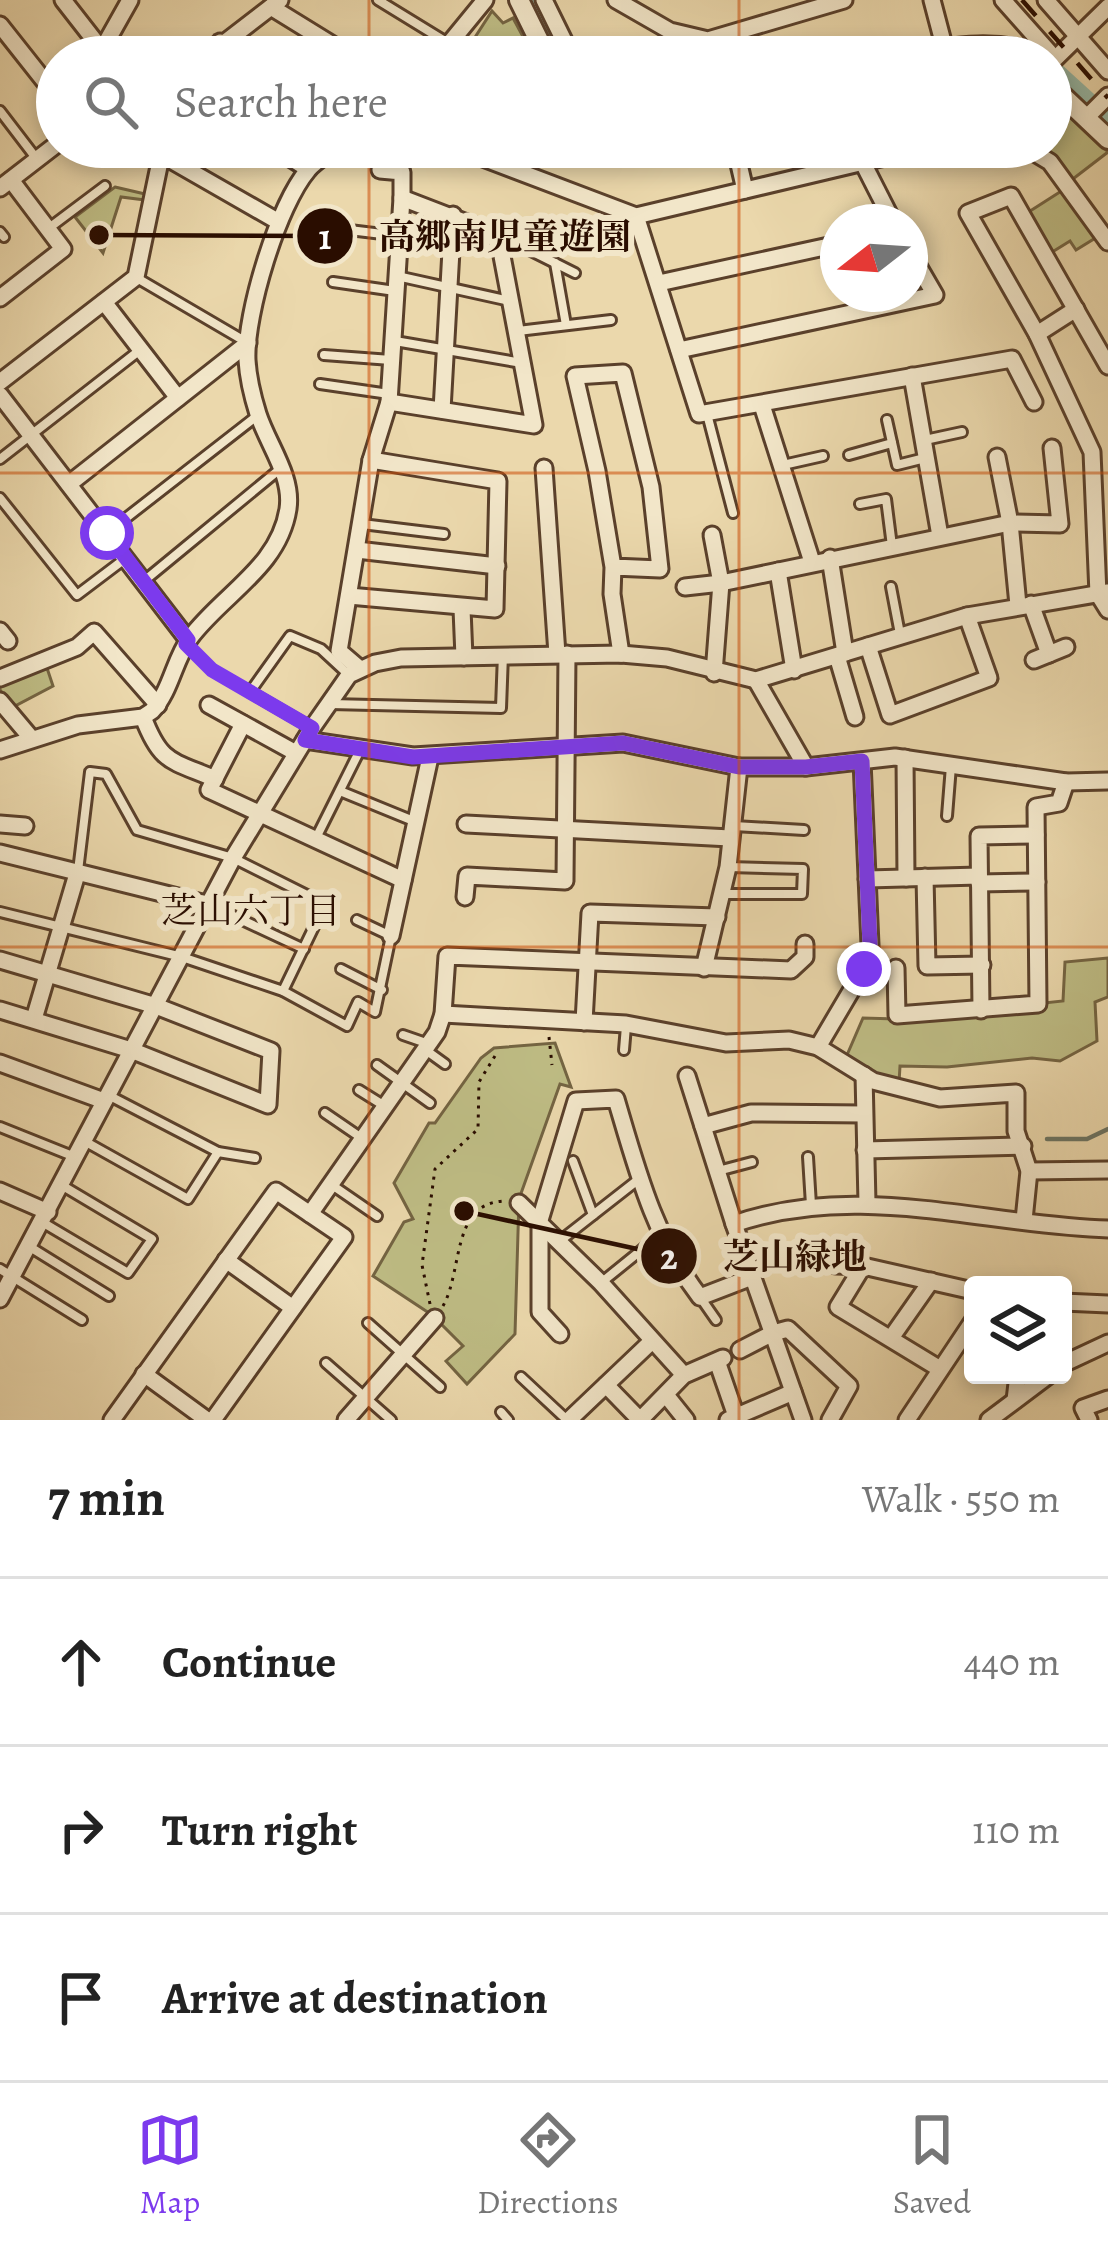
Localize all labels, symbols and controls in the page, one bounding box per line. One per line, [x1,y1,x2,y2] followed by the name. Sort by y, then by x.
[36,36,1072,168] search box
[78,69,144,135] icon: search
[174,71,388,133] text: Search here
[295,200,655,272] callout: 高郷南児童遊園
[820,204,928,312] north arrow
[319,212,332,261] text: 1
[379,212,631,261] text: 高郷南児童遊園
[80,506,134,560] route start
[161,886,341,935] district label: 芝山六丁目
[837,942,891,996] route end
[639,1220,891,1292] callout: 芝山緑地
[660,1232,678,1281] text: 2
[723,1232,867,1281] text: 芝山緑地
[964,1276,1072,1384] map controls
[964,1276,1072,1384] button: layers
[48,1463,165,1533] text: 7 min
[862,1472,1060,1525] text: Walk · 550 m
[48,1629,114,1695] icon: ahead
[162,1631,336,1693] text: Continue
[964,1635,1060,1688] text: 440 m
[48,1797,114,1863] icon: right
[162,1799,357,1861] text: Turn right
[972,1803,1060,1856] text: 110 m
[48,1965,114,2031] icon: arrive
[162,1967,548,2029] text: Arrive at destination
[137,2107,203,2224] tab: Map
[477,2107,619,2224] tab: Directions
[893,2107,971,2224] tab: Saved

